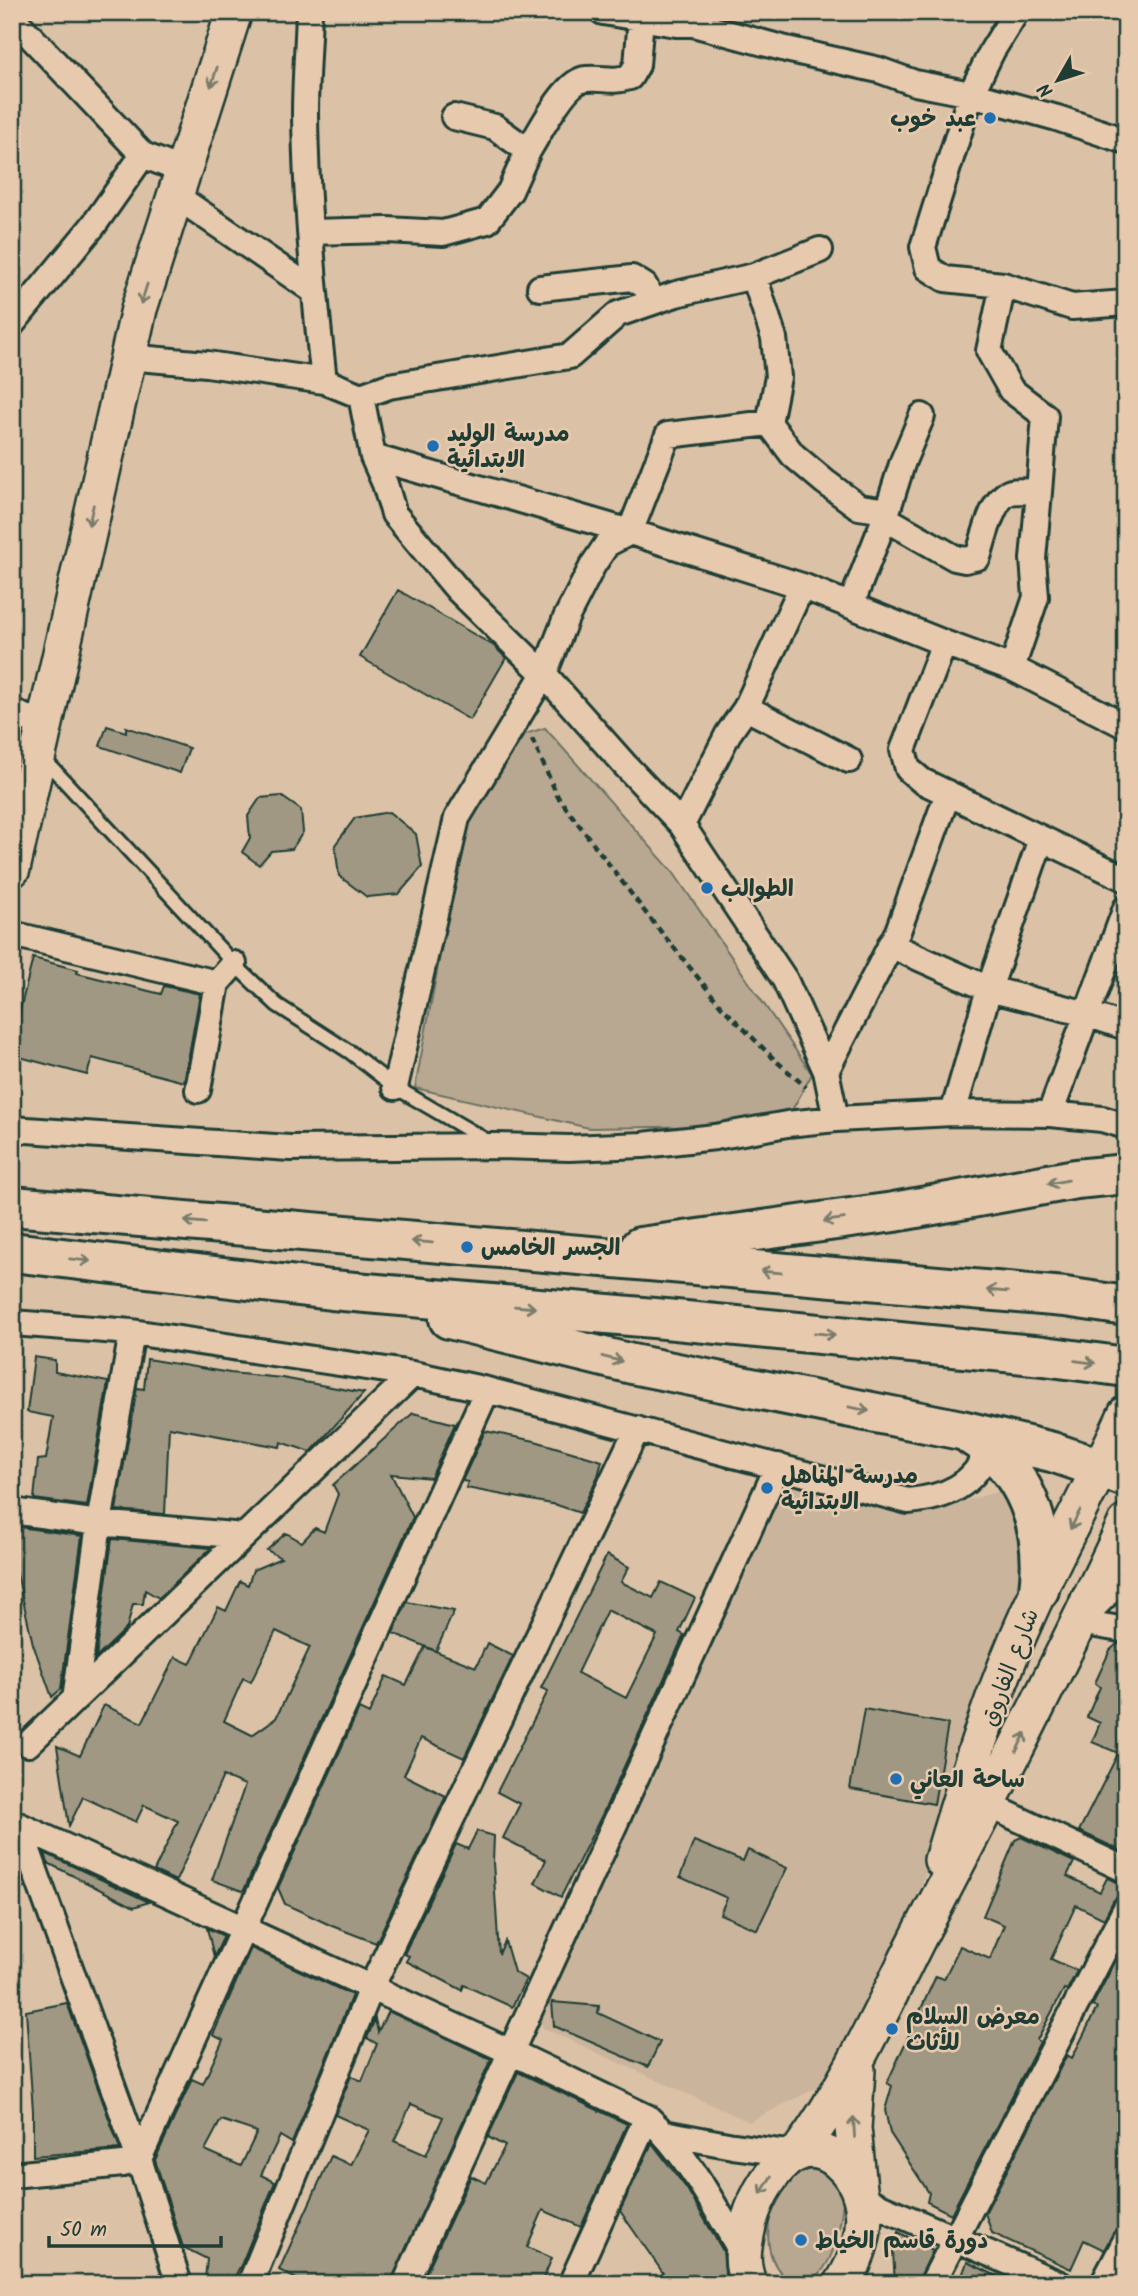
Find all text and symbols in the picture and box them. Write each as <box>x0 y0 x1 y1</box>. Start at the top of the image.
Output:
north arrow <box>1023 46 1092 116</box>
one-way arrow <box>206 66 219 88</box>
text: N <box>1031 75 1062 104</box>
place label: عبد خوب <box>890 102 976 138</box>
marker: عبد خوب <box>982 110 998 126</box>
one-way arrow <box>137 283 150 305</box>
place label: مدرسة الوليد الابتدائية <box>447 417 570 479</box>
marker: مدرسة الوليد الابتدائية <box>425 438 441 454</box>
one-way arrow <box>84 503 97 526</box>
place label: الطوالب <box>721 872 794 908</box>
marker: الطوالب <box>699 880 715 896</box>
one-way arrow <box>1047 1176 1070 1189</box>
one-way arrow <box>823 1213 845 1226</box>
one-way arrow <box>185 1215 207 1228</box>
place label: الجسر الخامس <box>481 1231 621 1267</box>
one-way arrow <box>411 1235 434 1248</box>
marker: الجسر الخامس <box>459 1239 475 1255</box>
one-way arrow <box>68 1253 91 1266</box>
one-way arrow <box>760 1265 782 1278</box>
one-way arrow <box>987 1284 1009 1297</box>
one-way arrow <box>514 1301 536 1314</box>
one-way arrow <box>813 1328 836 1341</box>
one-way arrow <box>600 1353 623 1366</box>
one-way arrow <box>1073 1355 1096 1368</box>
one-way arrow <box>847 1403 870 1417</box>
place label: مدرسة المناهل الابتدائية <box>781 1459 918 1521</box>
marker: مدرسة المناهل الابتدائية <box>759 1480 775 1496</box>
one-way arrow <box>1068 1509 1081 1530</box>
street label: شارع الفاروق <box>972 1604 1050 1732</box>
one-way arrow <box>1014 1732 1028 1753</box>
place label: ساحة العاني <box>910 1763 1025 1800</box>
marker: ساحة العاني <box>888 1771 904 1787</box>
place label: معرض السلام للأثاث <box>906 2000 1040 2062</box>
marker: معرض السلام للأثاث <box>884 2021 900 2037</box>
one-way arrow <box>847 2116 860 2139</box>
one-way arrow <box>759 2175 773 2195</box>
scale bar <box>49 2205 220 2249</box>
text: 50 m <box>60 2214 107 2247</box>
place label: دورة قاسم الخياط <box>815 2224 988 2260</box>
marker: دورة قاسم الخياط <box>793 2232 809 2248</box>

